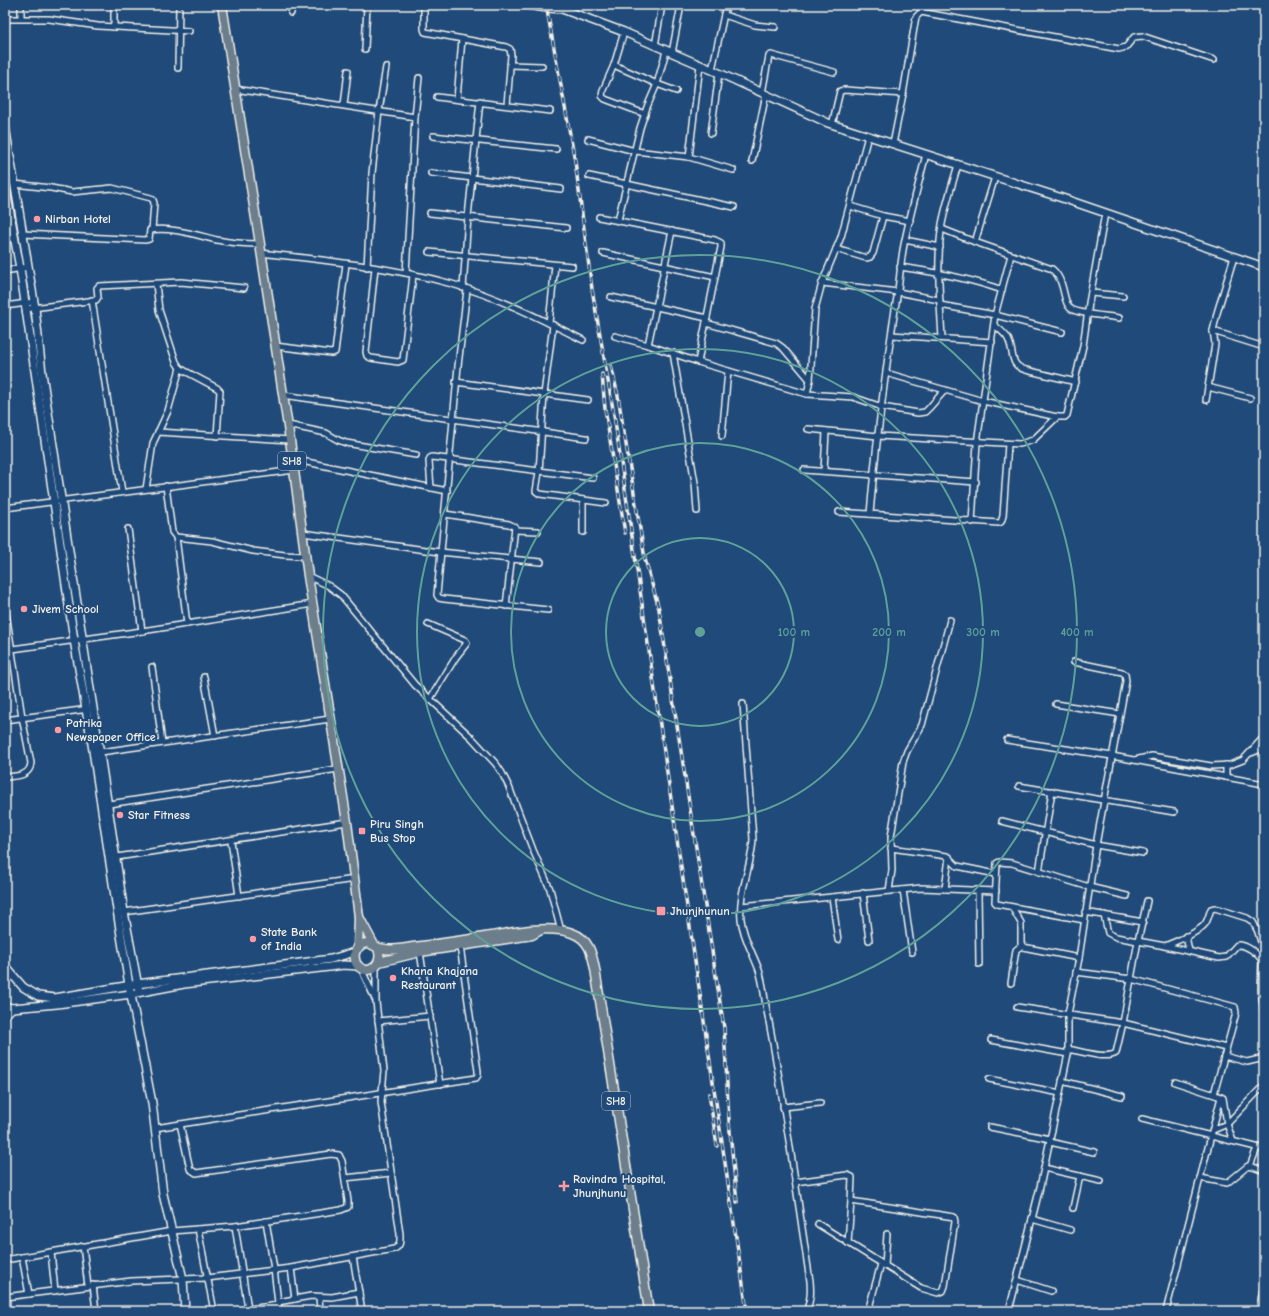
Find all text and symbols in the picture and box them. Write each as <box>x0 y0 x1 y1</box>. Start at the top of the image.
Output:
place label: Nirban Hotel <box>45 212 111 226</box>
marker: Nirban Hotel <box>32 214 42 224</box>
road number: SH8 <box>278 452 306 470</box>
place label: Jivem School <box>32 602 99 616</box>
marker: Jivem School <box>19 604 29 614</box>
centre of rings <box>693 625 707 639</box>
text: 100 m <box>778 625 810 639</box>
text: 200 m <box>872 625 906 639</box>
text: 300 m <box>966 625 1000 639</box>
text: 400 m <box>1060 625 1094 639</box>
place label: Patrika Newspaper Office <box>66 716 156 744</box>
marker: Patrika Newspaper Office <box>53 725 63 735</box>
place label: Star Fitness <box>128 808 190 822</box>
marker: Star Fitness <box>115 810 125 820</box>
place label: Piru Singh Bus Stop <box>370 817 424 845</box>
marker: Piru Singh Bus Stop <box>357 826 367 836</box>
place label: Jhunjhunun <box>670 904 730 918</box>
marker: Jhunjhunun <box>655 905 667 917</box>
place label: State Bank of India <box>261 925 317 953</box>
marker: State Bank of India <box>248 934 258 944</box>
place label: Khana Khajana Restaurant <box>401 964 478 992</box>
marker: Khana Khajana Restaurant <box>388 973 398 983</box>
road number: SH8 <box>602 1092 630 1110</box>
place label: Ravindra Hospital, Jhunjhunu <box>573 1172 666 1200</box>
marker: Ravindra Hospital, Jhunjhunu <box>558 1180 570 1192</box>

